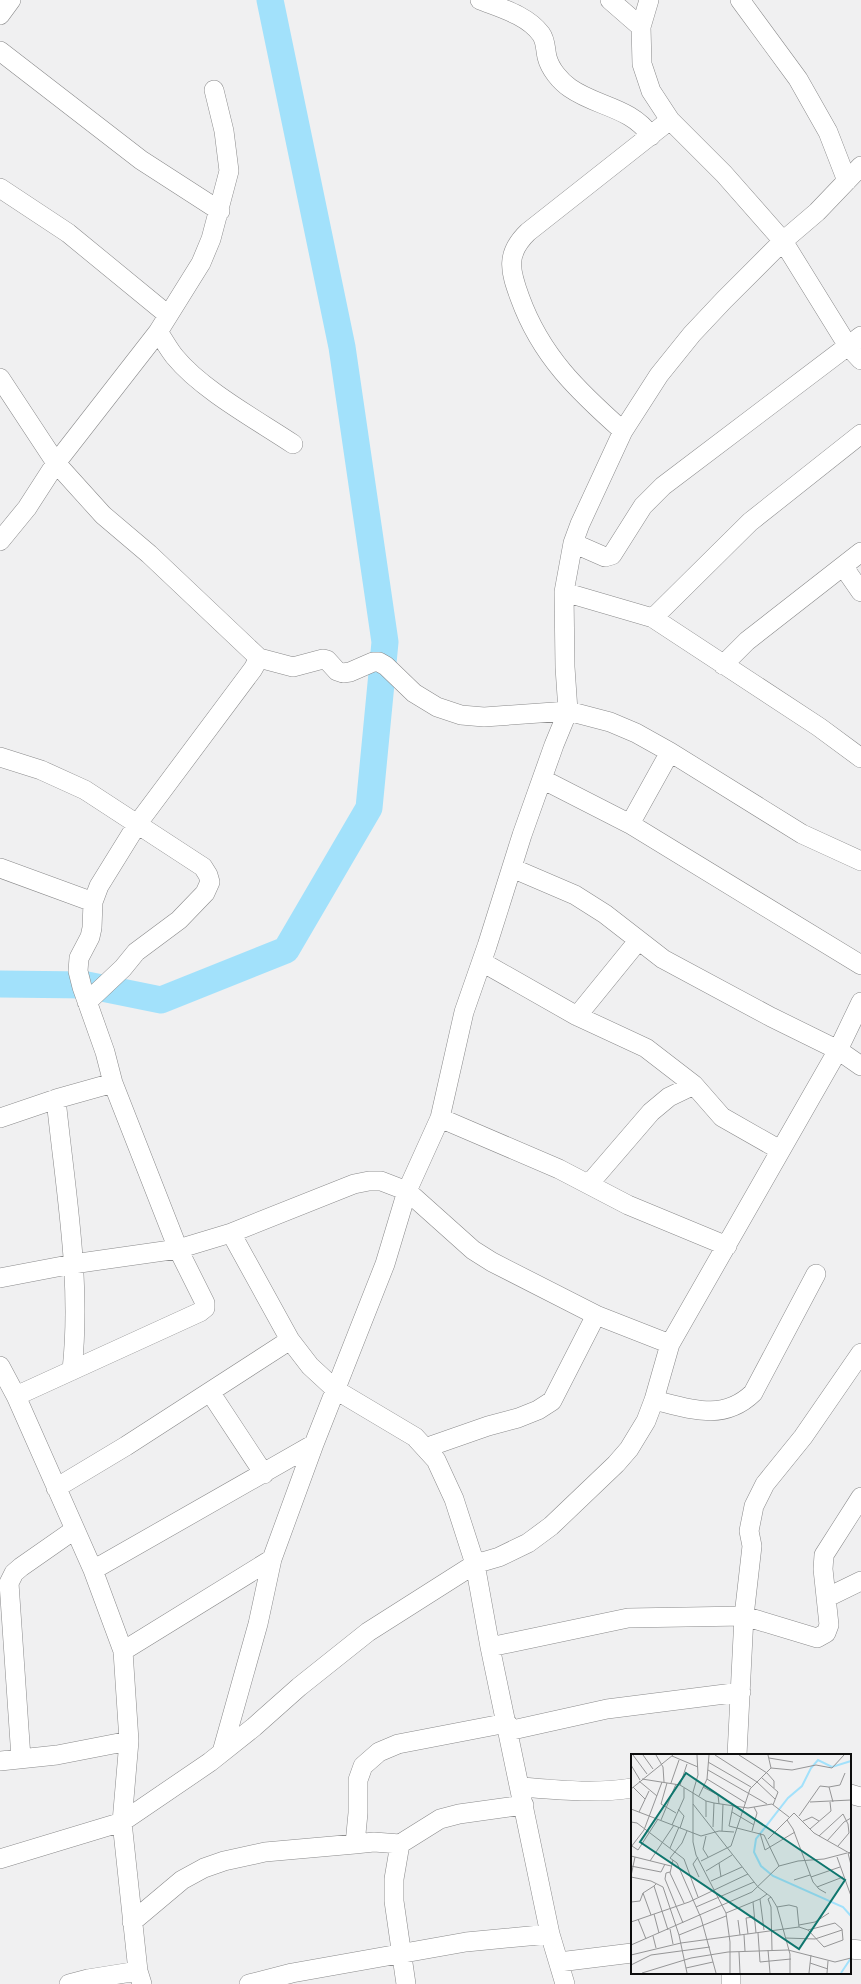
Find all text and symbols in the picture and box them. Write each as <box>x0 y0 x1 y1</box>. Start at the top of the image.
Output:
inset map <box>631 1754 851 1974</box>

